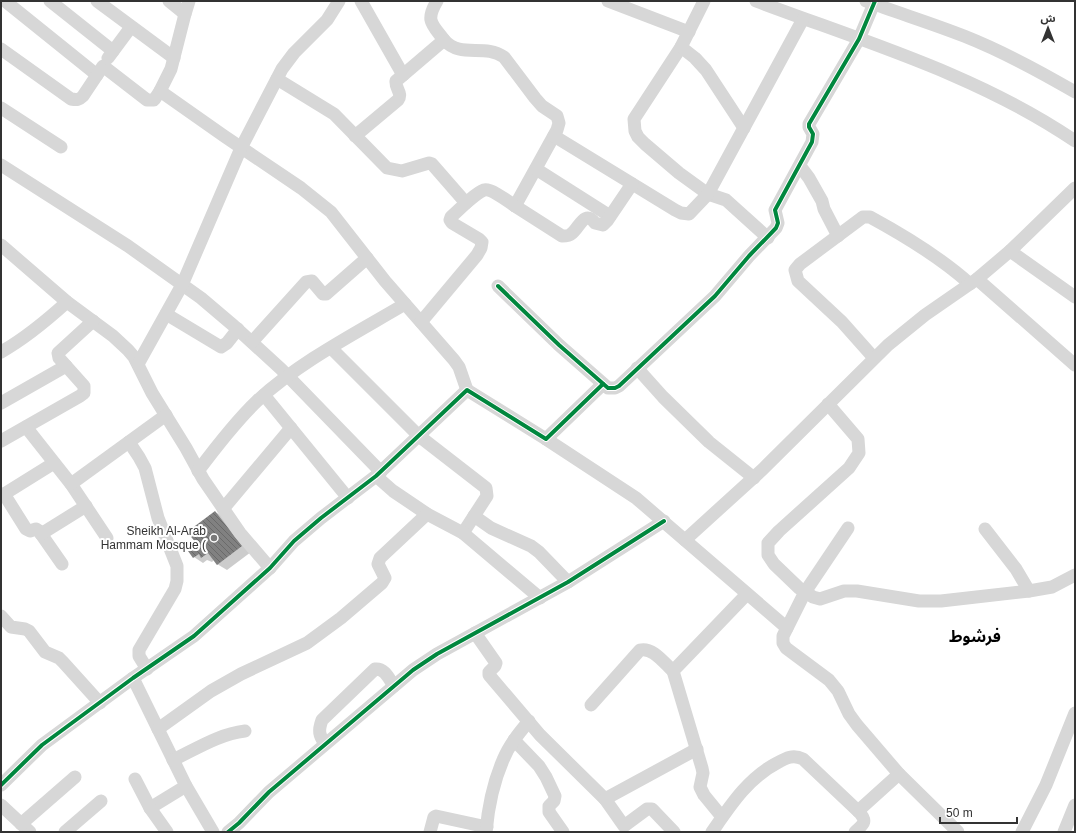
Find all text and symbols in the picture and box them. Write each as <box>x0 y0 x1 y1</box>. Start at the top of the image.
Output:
north arrow <box>1028 8 1068 48</box>
text: ش <box>1040 12 1056 25</box>
place label: Sheikh Al-Arab Hammam Mosque ( <box>101 524 206 552</box>
marker: Sheikh Al-Arab Hammam Mosque ( <box>209 533 219 543</box>
district label: فرشوط <box>949 627 1001 646</box>
scale bar <box>940 799 1017 825</box>
text: 50 m <box>946 806 973 820</box>

